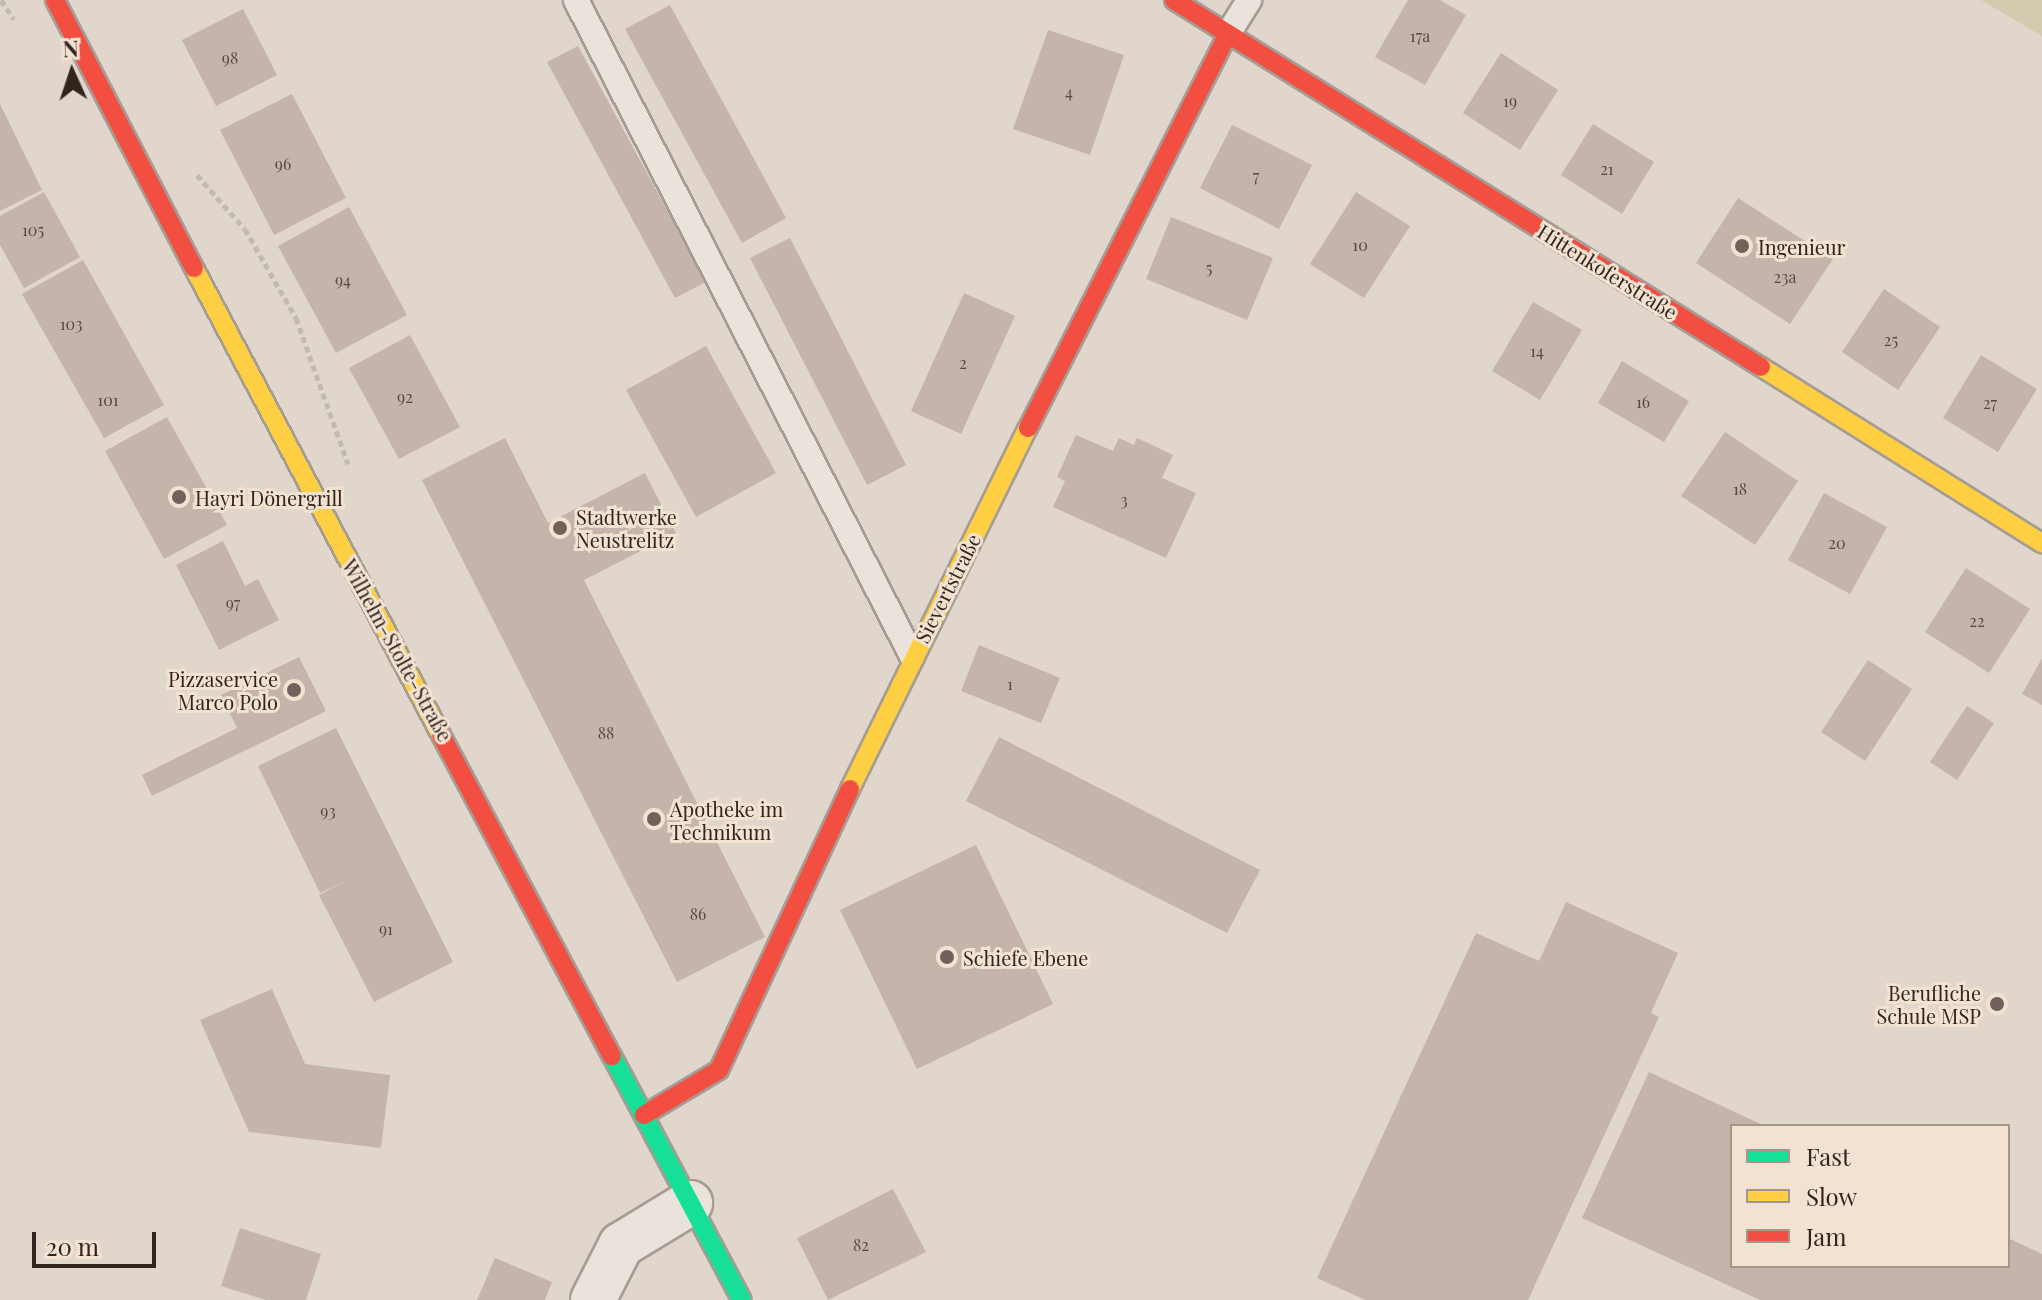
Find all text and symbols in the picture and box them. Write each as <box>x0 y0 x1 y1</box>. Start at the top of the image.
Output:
house number: 17a <box>1410 26 1430 46</box>
north arrow <box>32 32 112 112</box>
text: N <box>62 33 79 63</box>
house number: 98 <box>222 48 238 68</box>
house number: 4 <box>1065 82 1073 102</box>
house number: 19 <box>1503 91 1517 111</box>
house number: 96 <box>275 154 291 174</box>
house number: 21 <box>1600 159 1614 179</box>
house number: 7 <box>1253 166 1259 186</box>
street label: Hittenkoferstraße <box>1534 218 1682 324</box>
house number: 105 <box>22 220 44 240</box>
place label: Ingenieur <box>1758 234 1845 258</box>
house number: 10 <box>1352 235 1368 255</box>
marker: Ingenieur <box>1733 237 1751 255</box>
house number: 5 <box>1206 258 1212 278</box>
house number: 23a <box>1774 267 1796 287</box>
house number: 94 <box>335 270 351 290</box>
house number: 103 <box>60 314 82 334</box>
house number: 25 <box>1884 330 1898 350</box>
house number: 14 <box>1530 341 1544 361</box>
house number: 2 <box>959 353 967 373</box>
house number: 92 <box>397 387 413 407</box>
house number: 101 <box>97 390 119 410</box>
house number: 16 <box>1636 392 1650 412</box>
house number: 27 <box>1983 393 1997 413</box>
house number: 18 <box>1733 479 1747 499</box>
place label: Hayri Dönergrill <box>195 485 343 509</box>
marker: Hayri Dönergrill <box>170 488 188 506</box>
house number: 3 <box>1120 490 1128 510</box>
place label: Stadtwerke Neustrelitz <box>576 504 677 551</box>
marker: Stadtwerke Neustrelitz <box>551 519 569 537</box>
street label: Sievertstraße <box>909 530 985 646</box>
house number: 20 <box>1828 533 1846 553</box>
street label: Wilhelm-Stolte-Straße <box>338 555 458 745</box>
house number: 97 <box>226 593 240 613</box>
house number: 22 <box>1969 611 1985 631</box>
place label: Pizzaservice Marco Polo <box>168 666 278 713</box>
house number: 1 <box>1007 674 1013 694</box>
marker: Pizzaservice Marco Polo <box>285 681 303 699</box>
house number: 88 <box>598 723 614 743</box>
place label: Apotheke im Technikum <box>670 796 783 843</box>
house number: 93 <box>320 801 336 821</box>
marker: Apotheke im Technikum <box>645 810 663 828</box>
house number: 86 <box>690 904 706 924</box>
house number: 91 <box>379 919 393 939</box>
place label: Schiefe Ebene <box>963 945 1088 969</box>
marker: Schiefe Ebene <box>938 948 956 966</box>
place label: Berufliche Schule MSP <box>1877 980 1981 1027</box>
marker: Berufliche Schule MSP <box>1988 995 2006 1013</box>
legend <box>1730 1124 2010 1268</box>
text: Fast <box>1806 1140 1851 1172</box>
text: Slow <box>1806 1180 1857 1212</box>
scale bar <box>36 1216 160 1266</box>
text: Jam <box>1806 1220 1847 1252</box>
text: 20 m <box>46 1230 99 1262</box>
house number: 82 <box>853 1235 869 1255</box>

